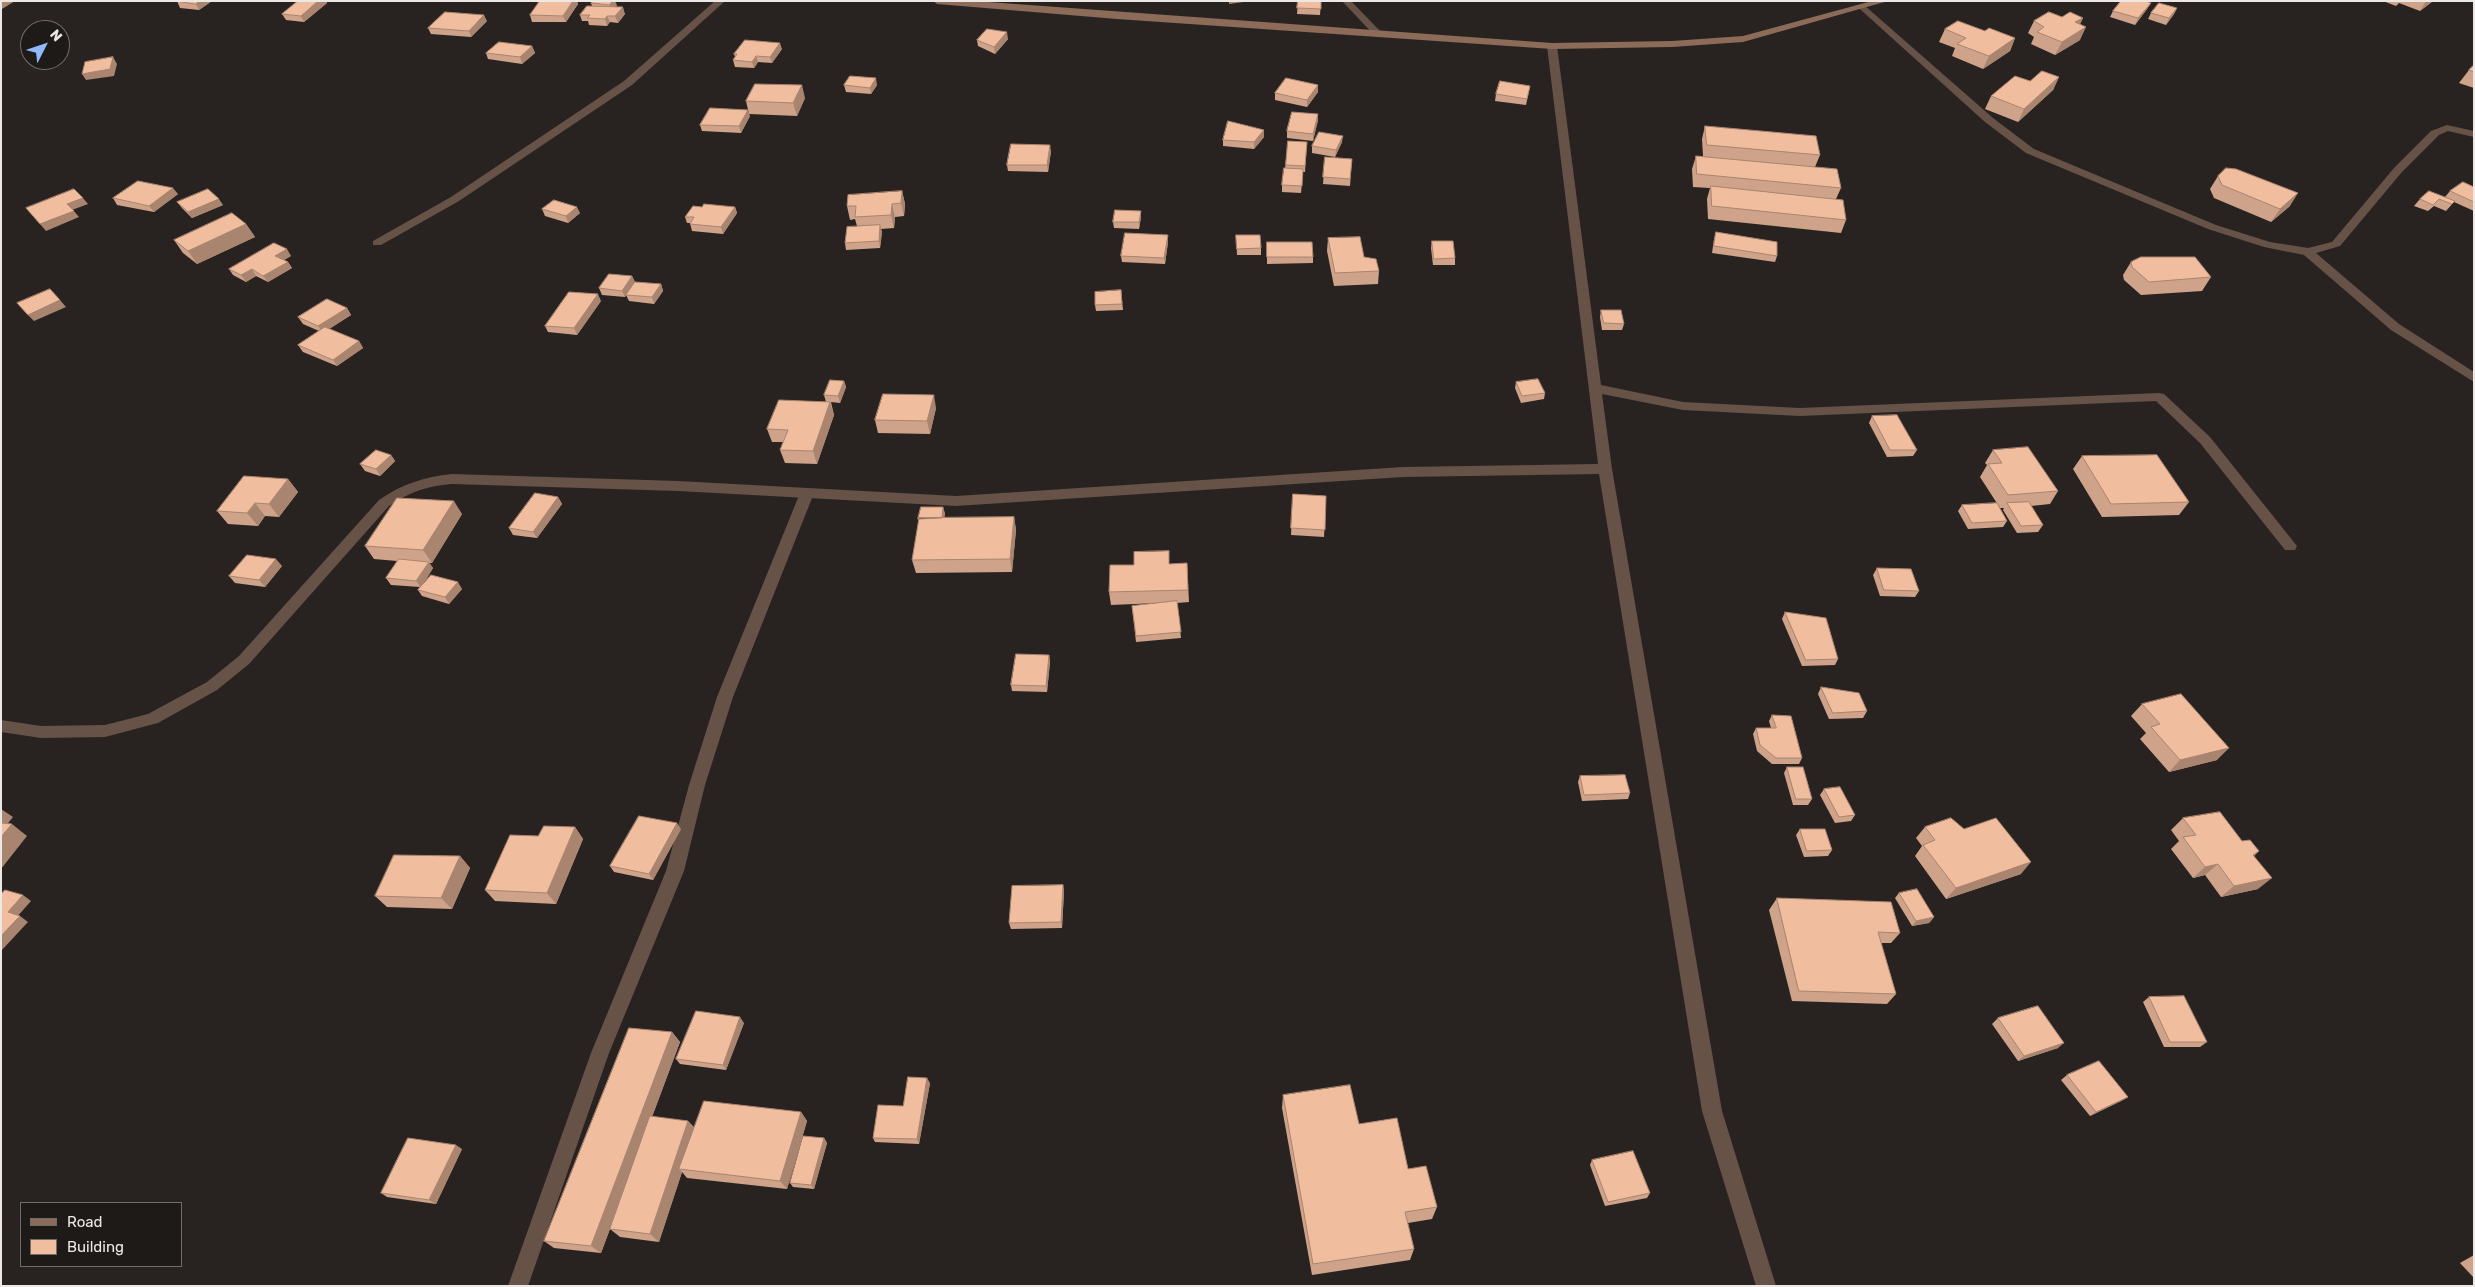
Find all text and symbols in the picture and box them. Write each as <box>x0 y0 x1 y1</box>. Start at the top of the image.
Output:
north arrow <box>20 20 70 70</box>
text: N <box>46 26 66 45</box>
legend <box>20 1202 182 1267</box>
text: Road <box>67 1213 103 1231</box>
text: Building <box>67 1238 124 1256</box>

